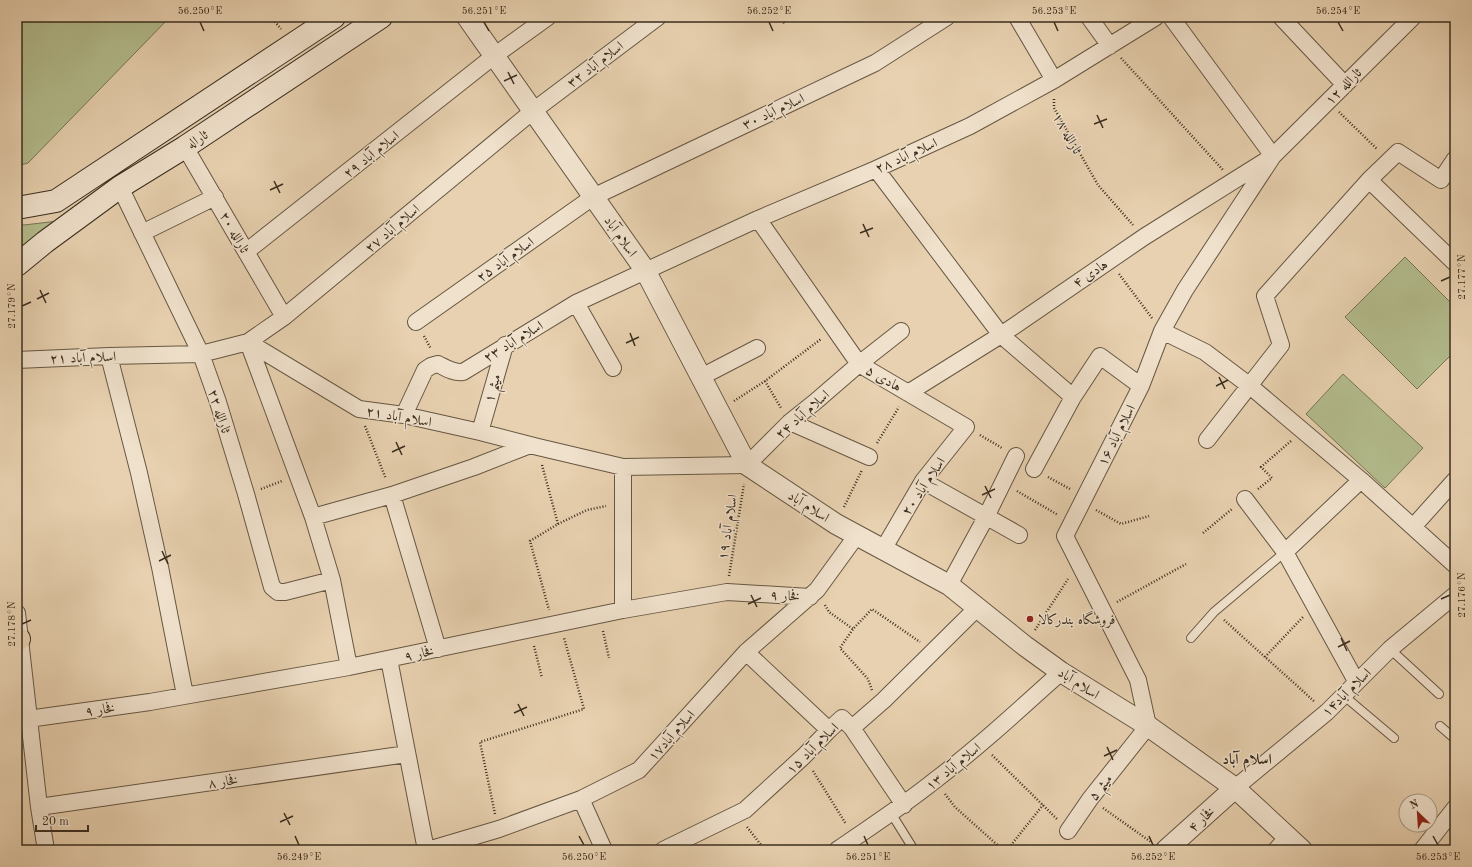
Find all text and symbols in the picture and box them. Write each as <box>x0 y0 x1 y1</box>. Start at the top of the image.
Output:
text: 56.250°E <box>178 6 222 16</box>
text: 56.251°E <box>462 6 506 16</box>
text: 56.252°E <box>747 6 791 16</box>
text: 56.253°E <box>1032 6 1076 16</box>
text: 56.254°E <box>1316 6 1360 16</box>
street label: اسلام آباد ۳۲ <box>564 38 629 94</box>
street label: ثارالله ۱۲ <box>1323 66 1366 108</box>
street label: اسلام آباد ۳۰ <box>740 90 809 137</box>
street label: ثارالله ۱۸ <box>1049 110 1084 157</box>
street label: اسلام آباد ۲۹ <box>340 127 405 185</box>
street label: ثاراله <box>184 128 211 153</box>
street label: اسلام آباد ۲۸ <box>872 134 942 180</box>
street label: اسلام آباد ۲۷ <box>361 201 426 259</box>
street label: ثارالله ۲۰ <box>216 209 252 256</box>
street label: اسلام آباد <box>597 213 641 262</box>
street label: اسلام آباد ۲۵ <box>473 233 540 289</box>
text: 27.177°N <box>1457 254 1467 300</box>
street label: هادی ۴ <box>1071 257 1111 291</box>
text: 27.179°N <box>7 283 17 329</box>
street label: اسلام آباد ۲۳ <box>480 317 548 369</box>
street label: اسلام آباد ۲۱ <box>50 348 117 371</box>
street label: هادی ۵ <box>863 363 904 395</box>
street label: میثم ۱ <box>482 372 509 406</box>
street label: اسلام آباد ۲۴ <box>772 386 836 446</box>
street label: ثارالله ۲۲ <box>204 388 233 436</box>
street label: اسلام آباد ۲۱ <box>364 402 433 435</box>
street label: اسلام آباد ۱۶ <box>1094 402 1143 470</box>
street label: اسلام آباد ۲۰ <box>898 454 952 521</box>
street label: اسلام آباد <box>783 487 833 529</box>
street label: اسلام آباد ۱۹ <box>714 493 745 562</box>
text: 27.176°N <box>1457 572 1467 618</box>
street label: فخار ۹ <box>769 587 800 605</box>
text: 27.178°N <box>7 601 17 647</box>
place label: فروشگاه بندرکالا <box>1038 610 1115 628</box>
marker: فروشگاه بندرکالا <box>1025 614 1035 624</box>
street label: فخار ۹ <box>403 643 436 665</box>
street label: اسلام آباد <box>1053 664 1103 706</box>
street label: اسلام آباد۱۴ <box>1318 665 1378 723</box>
street label: فخار ۹ <box>84 700 116 720</box>
street label: اسلام آباد۱۷ <box>644 706 702 767</box>
street label: اسلام آباد ۱۵ <box>783 719 845 780</box>
street label: اسلام آباد ۱۳ <box>922 739 987 797</box>
district label: اسلام آباد <box>1222 750 1272 772</box>
street label: فخار ۸ <box>207 772 239 792</box>
street label: میثم ۵ <box>1086 772 1120 807</box>
north arrow <box>1398 793 1438 833</box>
text: N <box>1408 798 1421 812</box>
street label: فخار ۴ <box>1185 804 1218 836</box>
scale bar <box>36 807 88 833</box>
text: 20 m <box>42 816 69 828</box>
text: 56.249°E <box>277 852 321 862</box>
text: 56.250°E <box>562 852 606 862</box>
text: 56.251°E <box>846 852 890 862</box>
text: 56.252°E <box>1131 852 1175 862</box>
text: 56.253°E <box>1416 852 1460 862</box>

